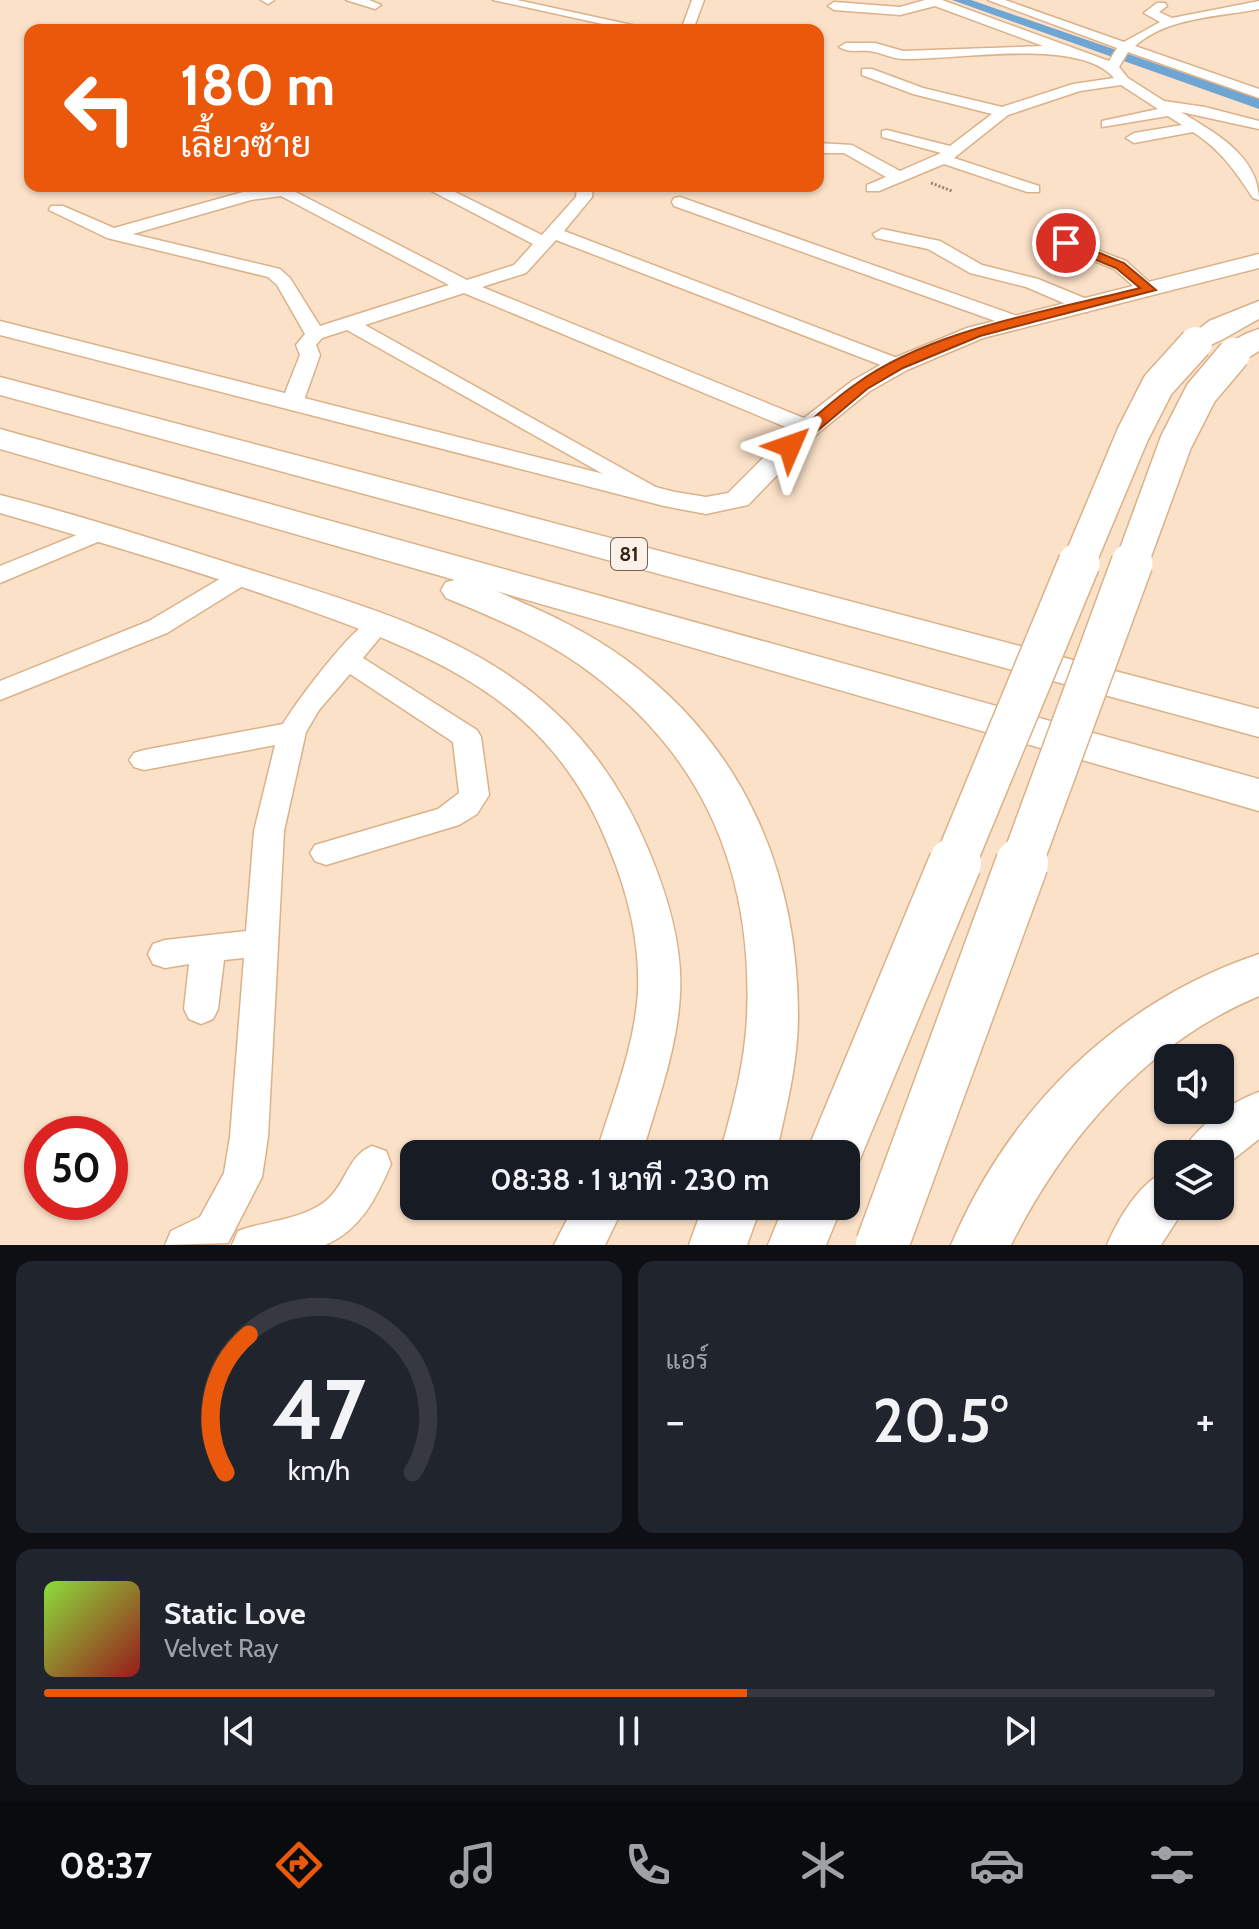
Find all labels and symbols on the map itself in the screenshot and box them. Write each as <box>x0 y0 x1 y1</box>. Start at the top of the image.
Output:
pin <box>1032 209 1100 277</box>
position arrow <box>748 404 832 488</box>
road number: 81 <box>611 538 647 570</box>
speed limit sign: 50 <box>24 1116 128 1220</box>

